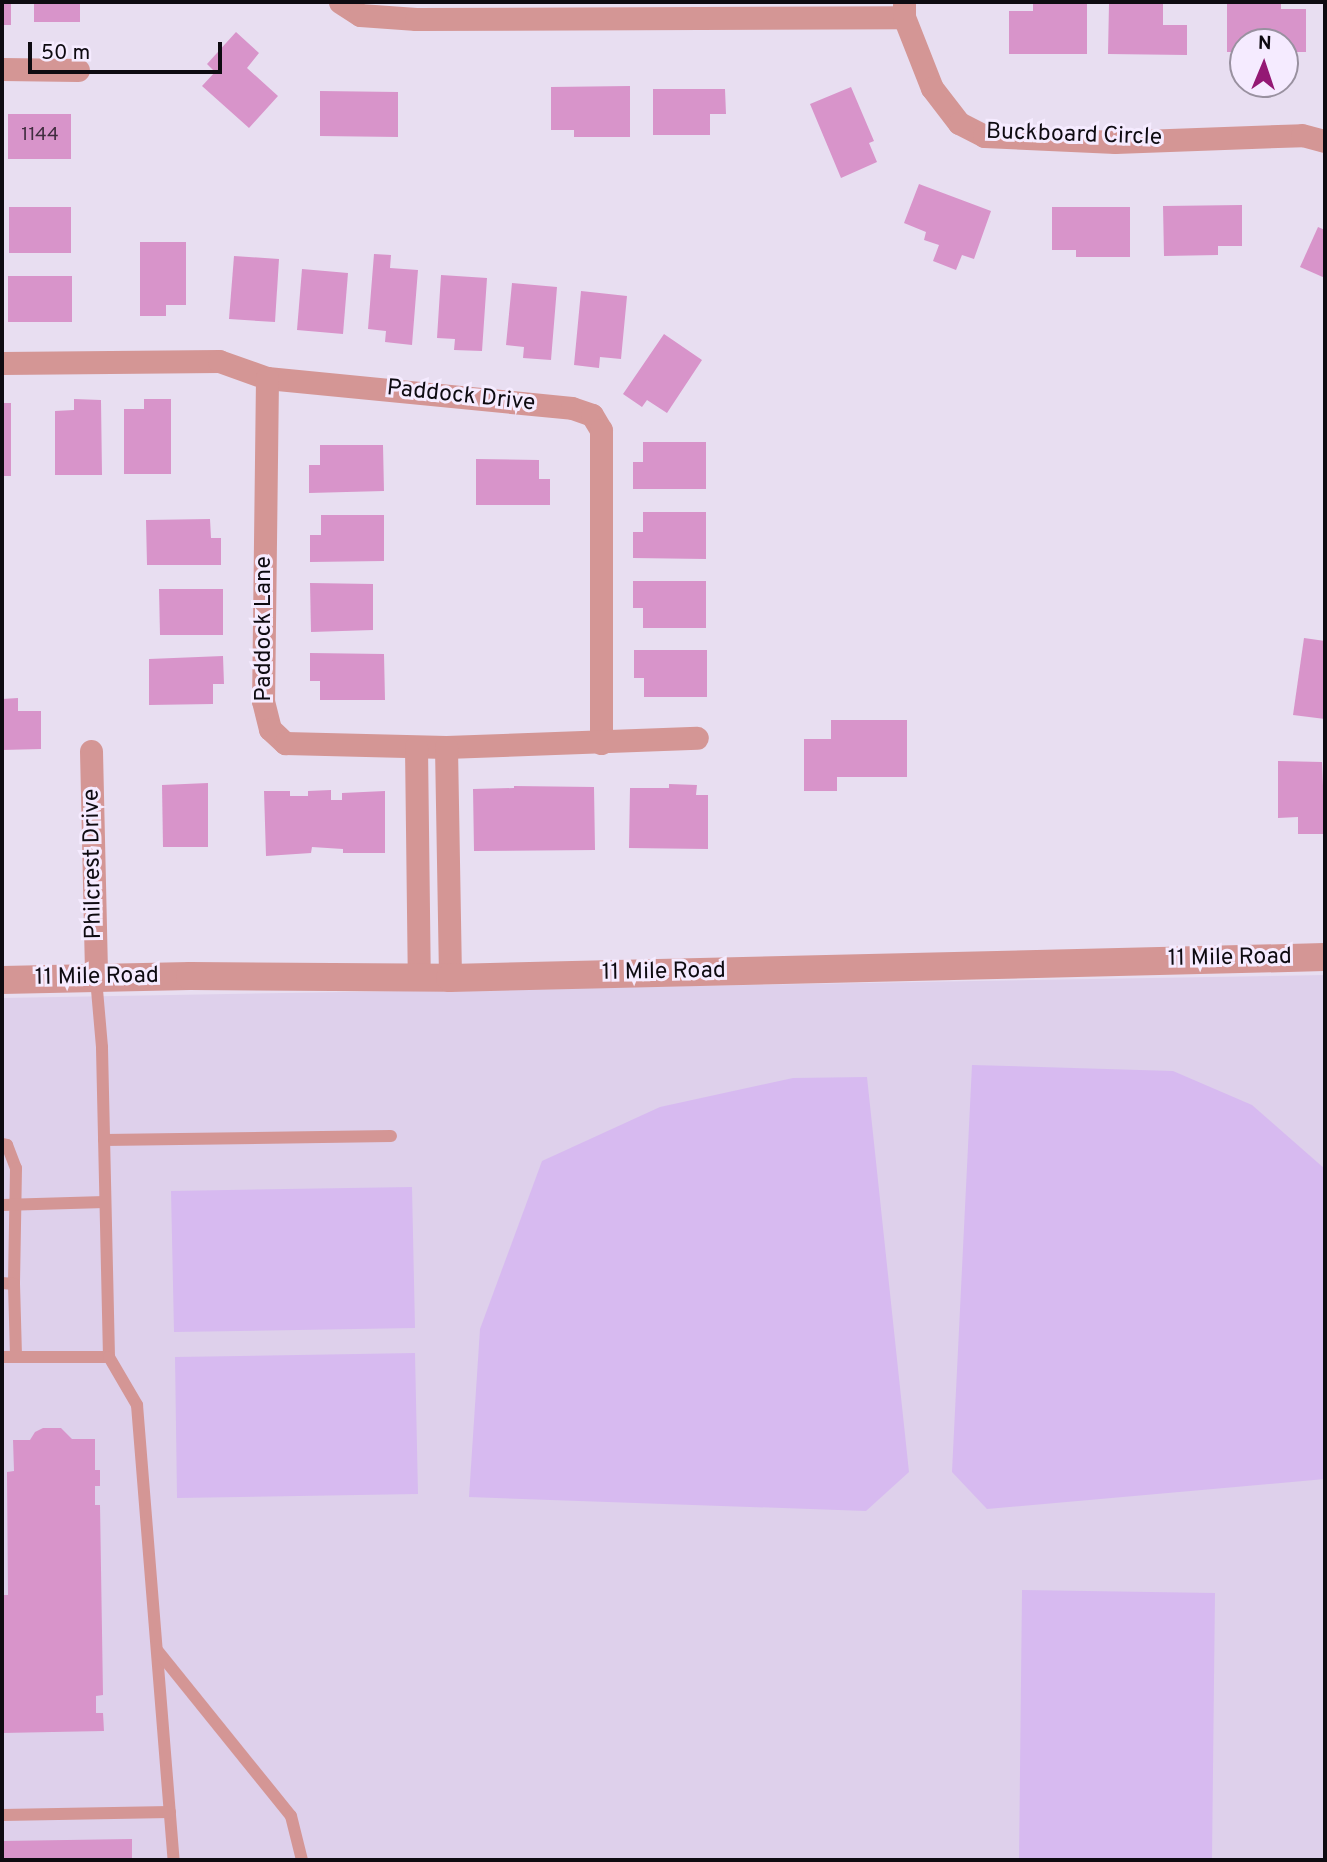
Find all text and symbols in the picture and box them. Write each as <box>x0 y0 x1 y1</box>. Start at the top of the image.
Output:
scale bar <box>32 28 226 72</box>
north arrow <box>1229 28 1299 98</box>
text: N <box>1257 32 1272 56</box>
text: 50 m <box>41 40 90 67</box>
street label: Buckboard Circle <box>985 119 1163 153</box>
house number: 1144 <box>21 125 59 147</box>
street label: Paddock Drive <box>385 375 537 419</box>
street label: Paddock Lane <box>251 556 279 702</box>
street label: Philcrest Drive <box>79 789 109 939</box>
street label: 11 Mile Road <box>1168 944 1292 974</box>
street label: 11 Mile Road <box>602 958 726 988</box>
street label: 11 Mile Road <box>35 963 159 993</box>

